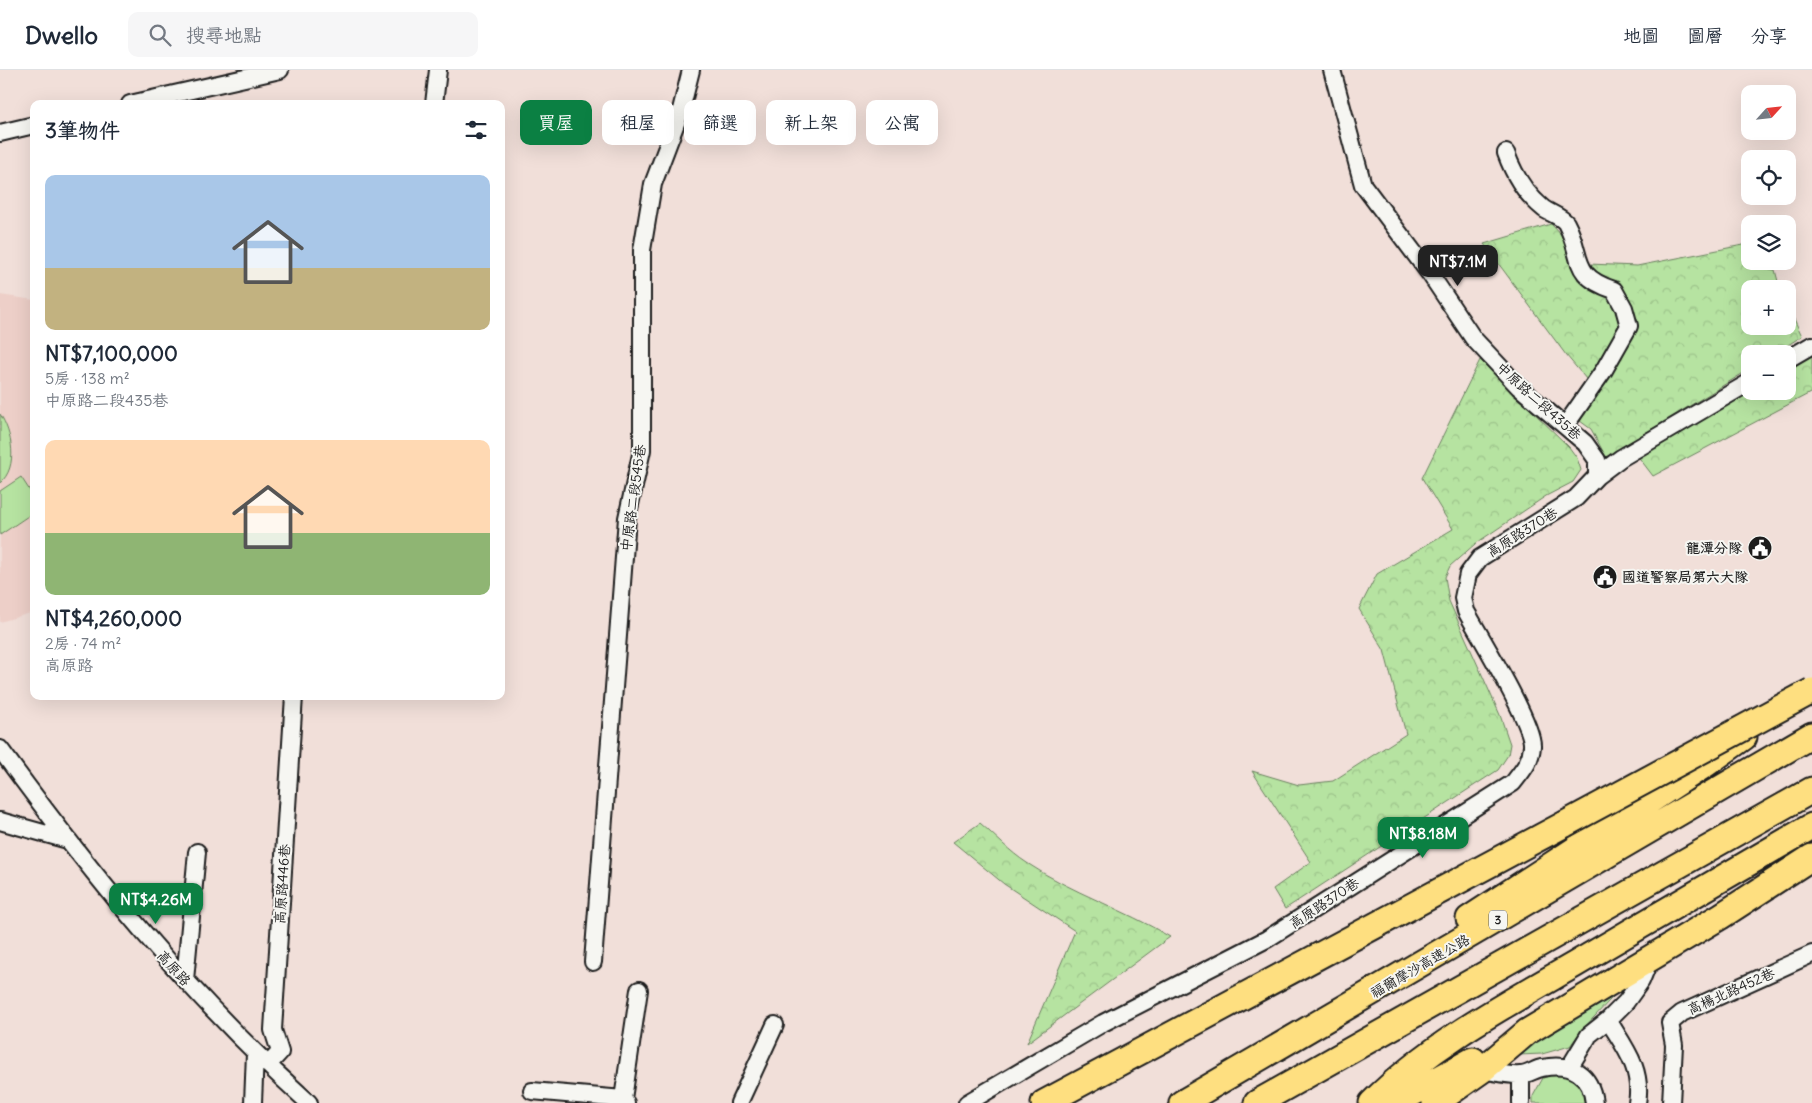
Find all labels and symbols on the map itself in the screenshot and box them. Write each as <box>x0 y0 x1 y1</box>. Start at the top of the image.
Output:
north arrow <box>1741 85 1796 140</box>
pin: NT$7.1M <box>1412 244 1504 287</box>
street label: 中原路二段435巷 <box>1493 358 1586 445</box>
street label: 中原路二段545巷 <box>617 442 650 553</box>
street label: 高原路370巷 <box>1483 503 1562 561</box>
public building icon: 龍潭分隊 <box>1747 535 1773 561</box>
place label: 龍潭分隊 <box>1686 539 1742 557</box>
public building icon: 國道警察局第六大隊 <box>1592 564 1618 590</box>
place label: 國道警察局第六大隊 <box>1622 568 1748 586</box>
pin: NT$8.18M <box>1371 816 1475 859</box>
street label: 高原路446巷 <box>270 842 294 925</box>
street label: 高原路370巷 <box>1286 873 1363 932</box>
pin: NT$4.26M <box>104 882 208 925</box>
road number: 3 <box>1489 910 1507 930</box>
street label: 福爾摩沙高速公路 <box>1367 930 1473 1002</box>
street label: 高原路 <box>153 946 195 990</box>
street label: 高楊北路452巷 <box>1684 963 1778 1018</box>

